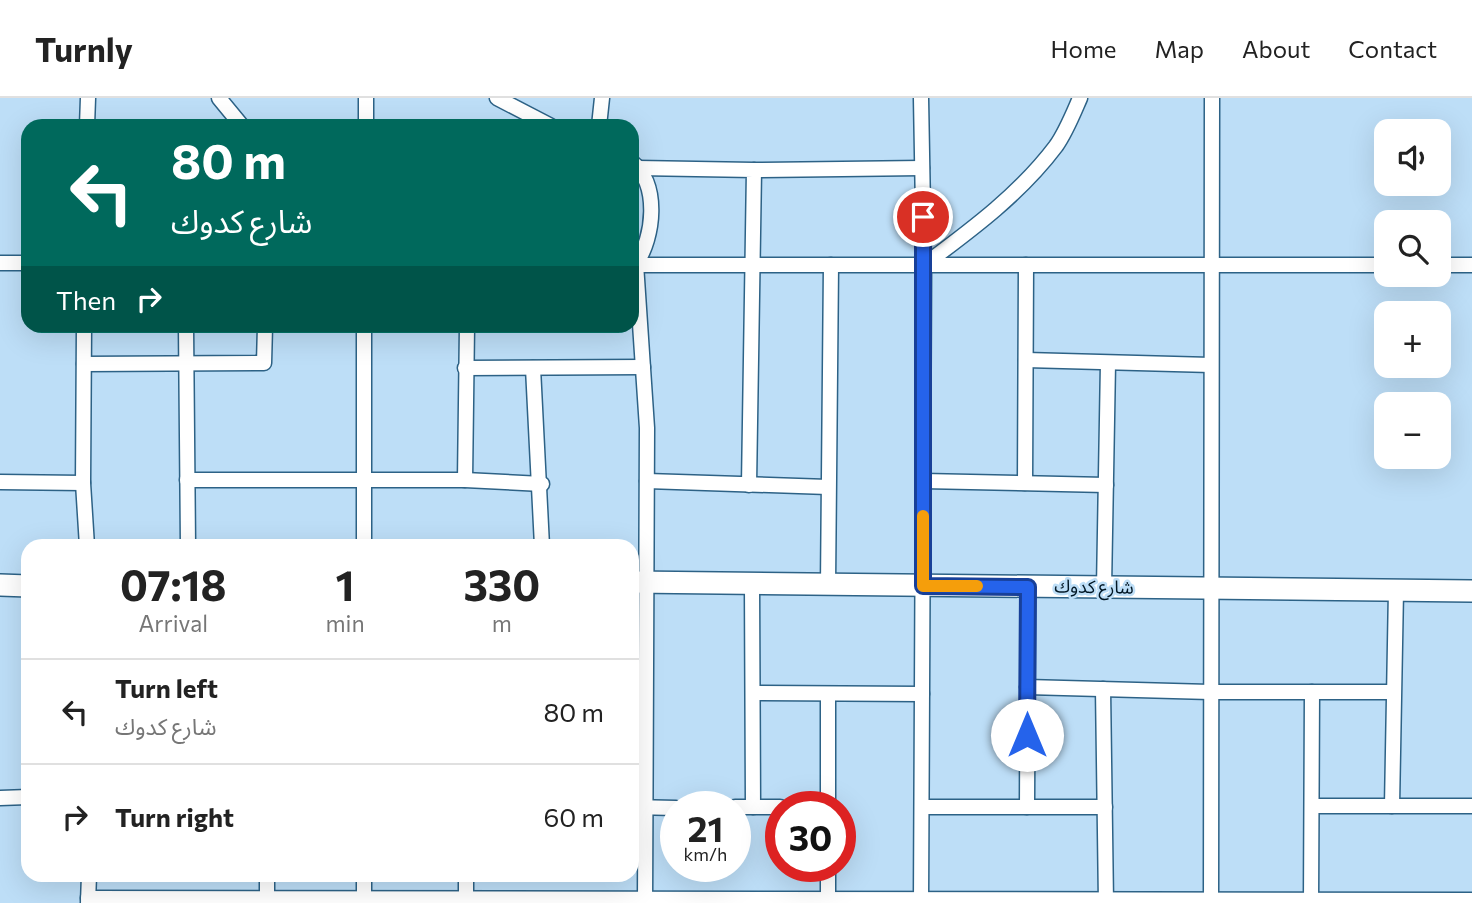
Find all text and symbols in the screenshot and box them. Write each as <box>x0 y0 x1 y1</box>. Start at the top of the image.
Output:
text: Turnly <box>35 28 133 69</box>
text: Home <box>1051 34 1117 63</box>
text: Map <box>1155 34 1204 63</box>
text: About <box>1242 34 1310 63</box>
text: Contact <box>1348 34 1437 63</box>
map controls <box>1374 119 1451 469</box>
button: sound <box>1374 119 1451 196</box>
text: 80 m <box>171 129 286 189</box>
icon: left <box>56 147 147 238</box>
pin <box>893 187 953 247</box>
icon: arrive <box>904 198 942 236</box>
text: شارع كدوك <box>171 200 312 240</box>
button: search <box>1374 210 1451 287</box>
icon: right <box>130 280 168 318</box>
text: Then <box>56 284 116 315</box>
button: + <box>1374 301 1451 378</box>
button: − <box>1374 392 1451 469</box>
text: 07:18 <box>120 558 227 610</box>
text: 1 <box>336 558 355 610</box>
text: 330 <box>464 558 540 610</box>
street label: شارع كدوك <box>1054 574 1134 602</box>
text: Arrival <box>138 609 208 637</box>
text: min <box>325 609 365 637</box>
text: m <box>492 609 512 637</box>
text: Turn left <box>115 672 218 703</box>
icon: left <box>56 693 94 731</box>
text: 80 m <box>544 696 604 727</box>
position arrow <box>990 698 1064 772</box>
text: شارع كدوك <box>115 712 217 740</box>
speed limit sign: 30 <box>765 791 856 882</box>
icon: right <box>56 798 94 836</box>
text: Turn right <box>115 801 234 832</box>
text: 60 m <box>544 801 604 832</box>
text: 21 <box>688 806 723 849</box>
text: km/h <box>684 843 727 865</box>

